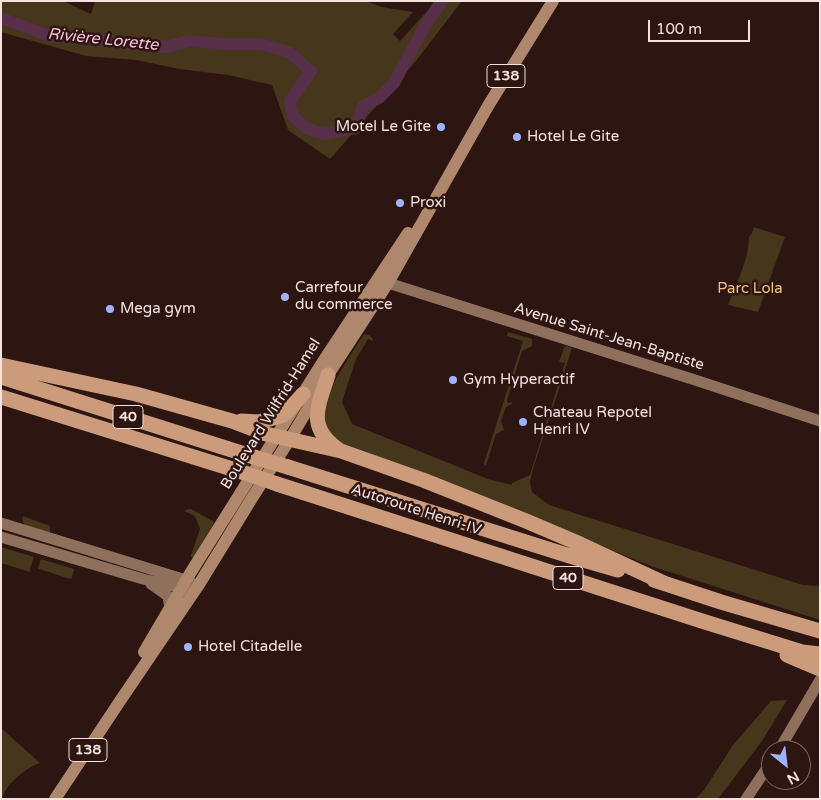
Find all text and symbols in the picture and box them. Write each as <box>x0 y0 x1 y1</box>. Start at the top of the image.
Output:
scale bar <box>651 10 754 42</box>
text: 100 m <box>656 20 702 38</box>
water label: Rivière Lorette <box>47 25 159 55</box>
road number: 138 <box>487 64 525 88</box>
place label: Motel Le Gite <box>336 118 431 136</box>
marker: Motel Le Gite <box>435 121 447 133</box>
place label: Hotel Le Gite <box>527 128 619 146</box>
marker: Hotel Le Gite <box>511 131 523 143</box>
place label: Proxi <box>410 194 446 212</box>
marker: Proxi <box>394 197 406 209</box>
place label: Carrefour du commerce <box>295 279 393 314</box>
park label: Parc Lola <box>717 280 783 298</box>
marker: Carrefour du commerce <box>279 291 291 303</box>
street label: Avenue Saint-Jean-Baptiste <box>512 299 706 375</box>
place label: Mega gym <box>120 300 196 318</box>
marker: Mega gym <box>104 303 116 315</box>
street label: Boulevard Wilfrid-Hamel <box>217 335 325 493</box>
place label: Gym Hyperactif <box>463 371 575 389</box>
marker: Gym Hyperactif <box>447 374 459 386</box>
place label: Chateau Repotel Henri IV <box>533 404 652 439</box>
road number: 40 <box>113 406 143 428</box>
marker: Chateau Repotel Henri IV <box>517 416 529 428</box>
street label: Autoroute Henri-IV <box>349 480 483 540</box>
road number: 40 <box>553 566 583 590</box>
place label: Hotel Citadelle <box>198 638 302 656</box>
marker: Hotel Citadelle <box>182 641 194 653</box>
road number: 138 <box>69 738 107 762</box>
north arrow <box>761 740 811 790</box>
text: N <box>784 768 802 788</box>

